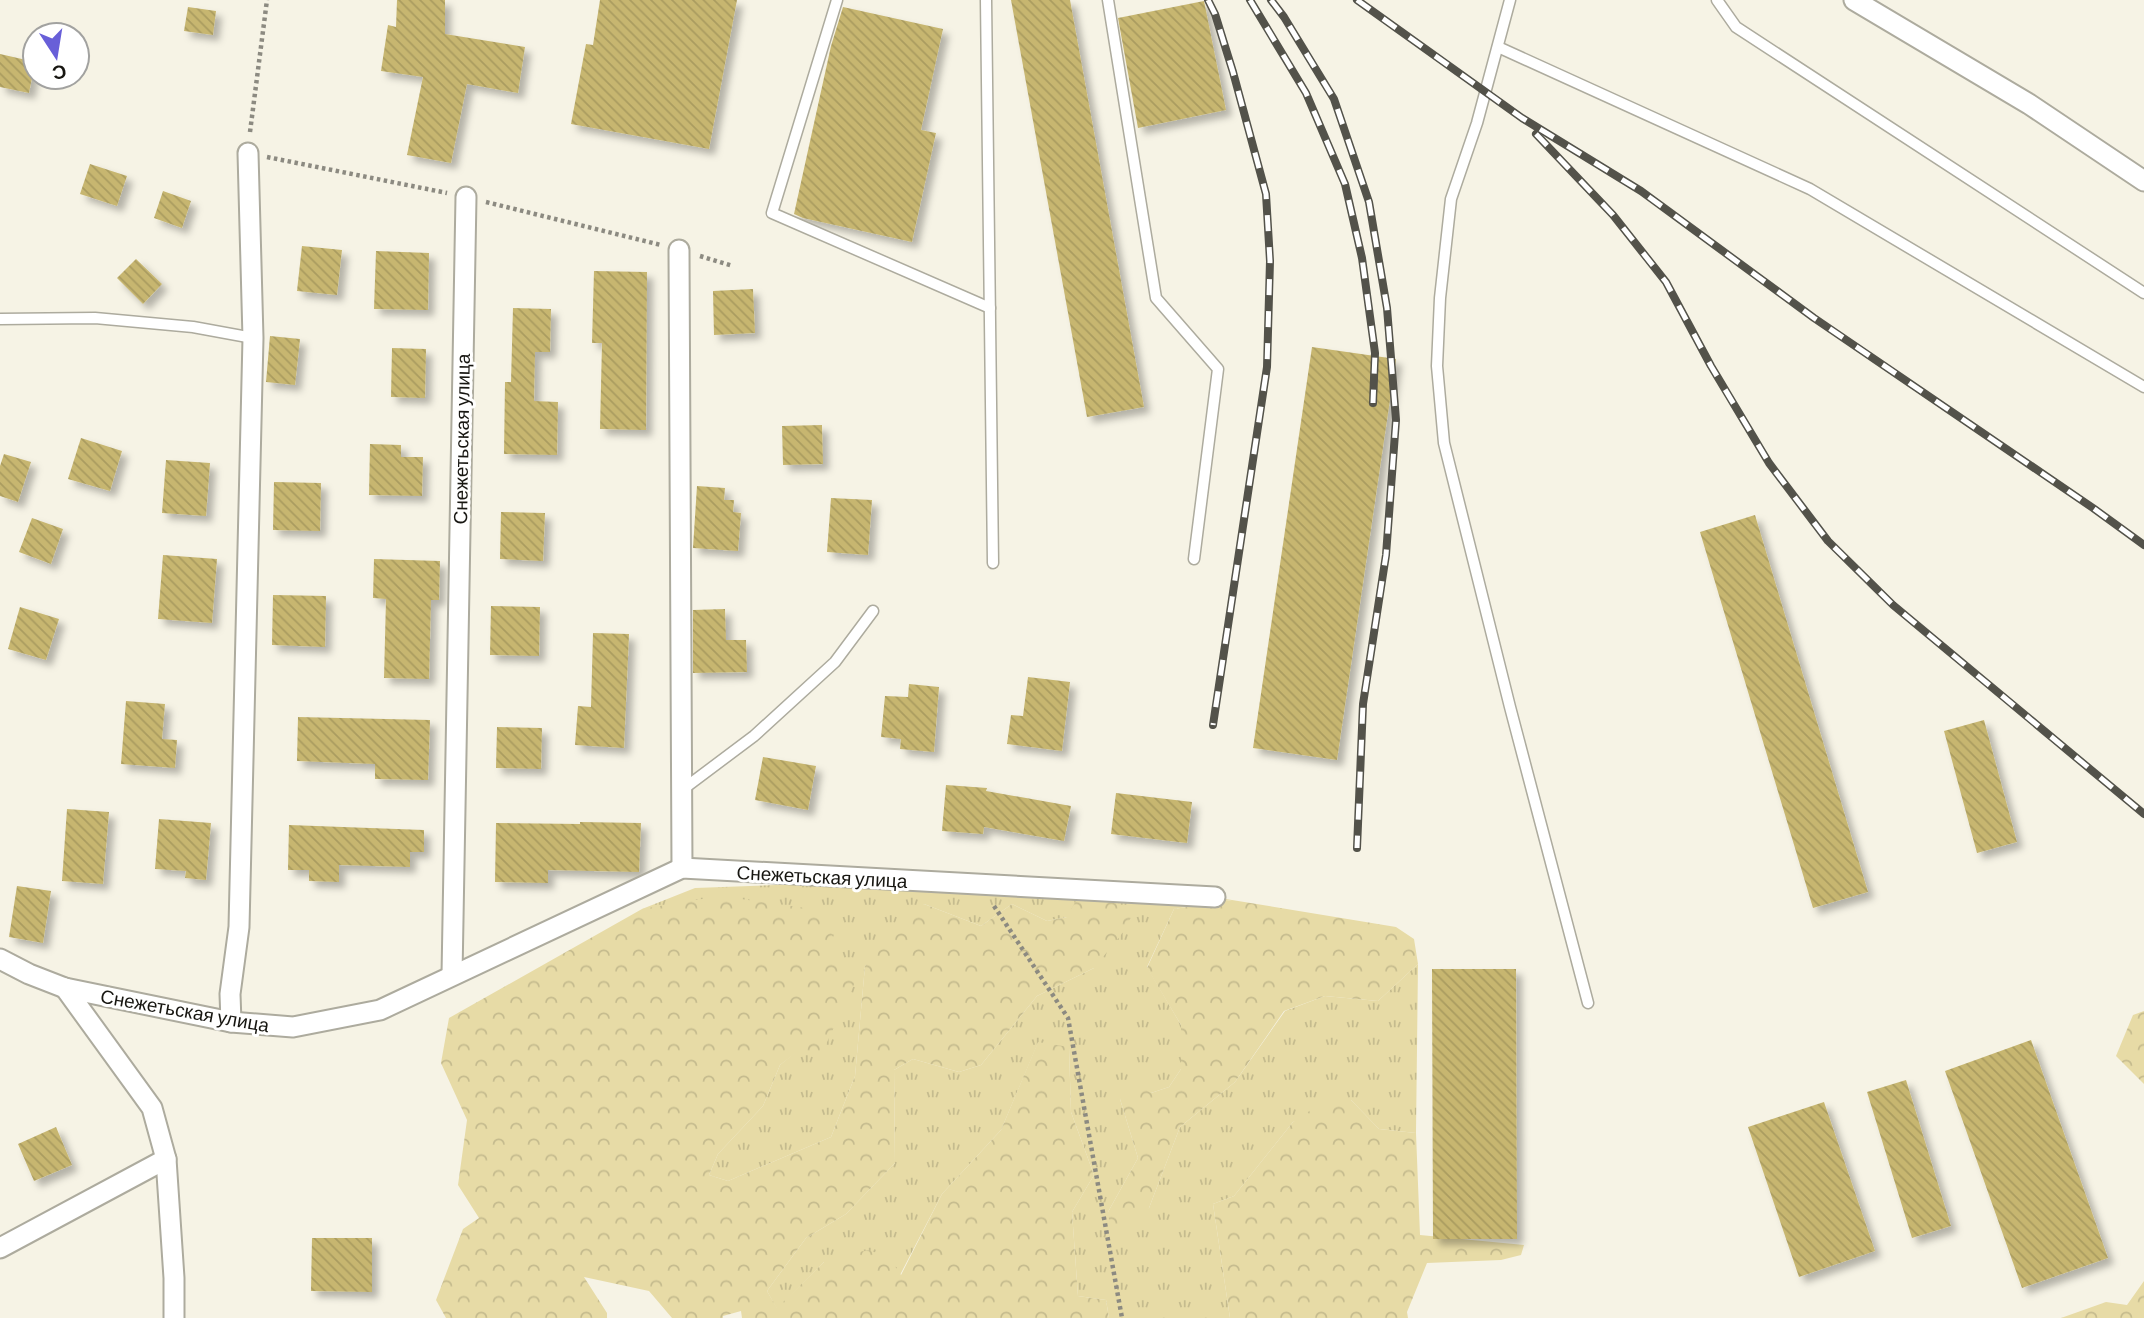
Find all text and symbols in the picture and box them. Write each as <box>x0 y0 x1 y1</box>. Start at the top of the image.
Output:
north arrow <box>21 21 91 91</box>
text: С <box>50 60 69 86</box>
street label: Снежетьская улица <box>448 353 474 525</box>
street label: Снежетьская улица <box>736 860 908 892</box>
street label: Снежетьская улица <box>99 984 272 1036</box>

